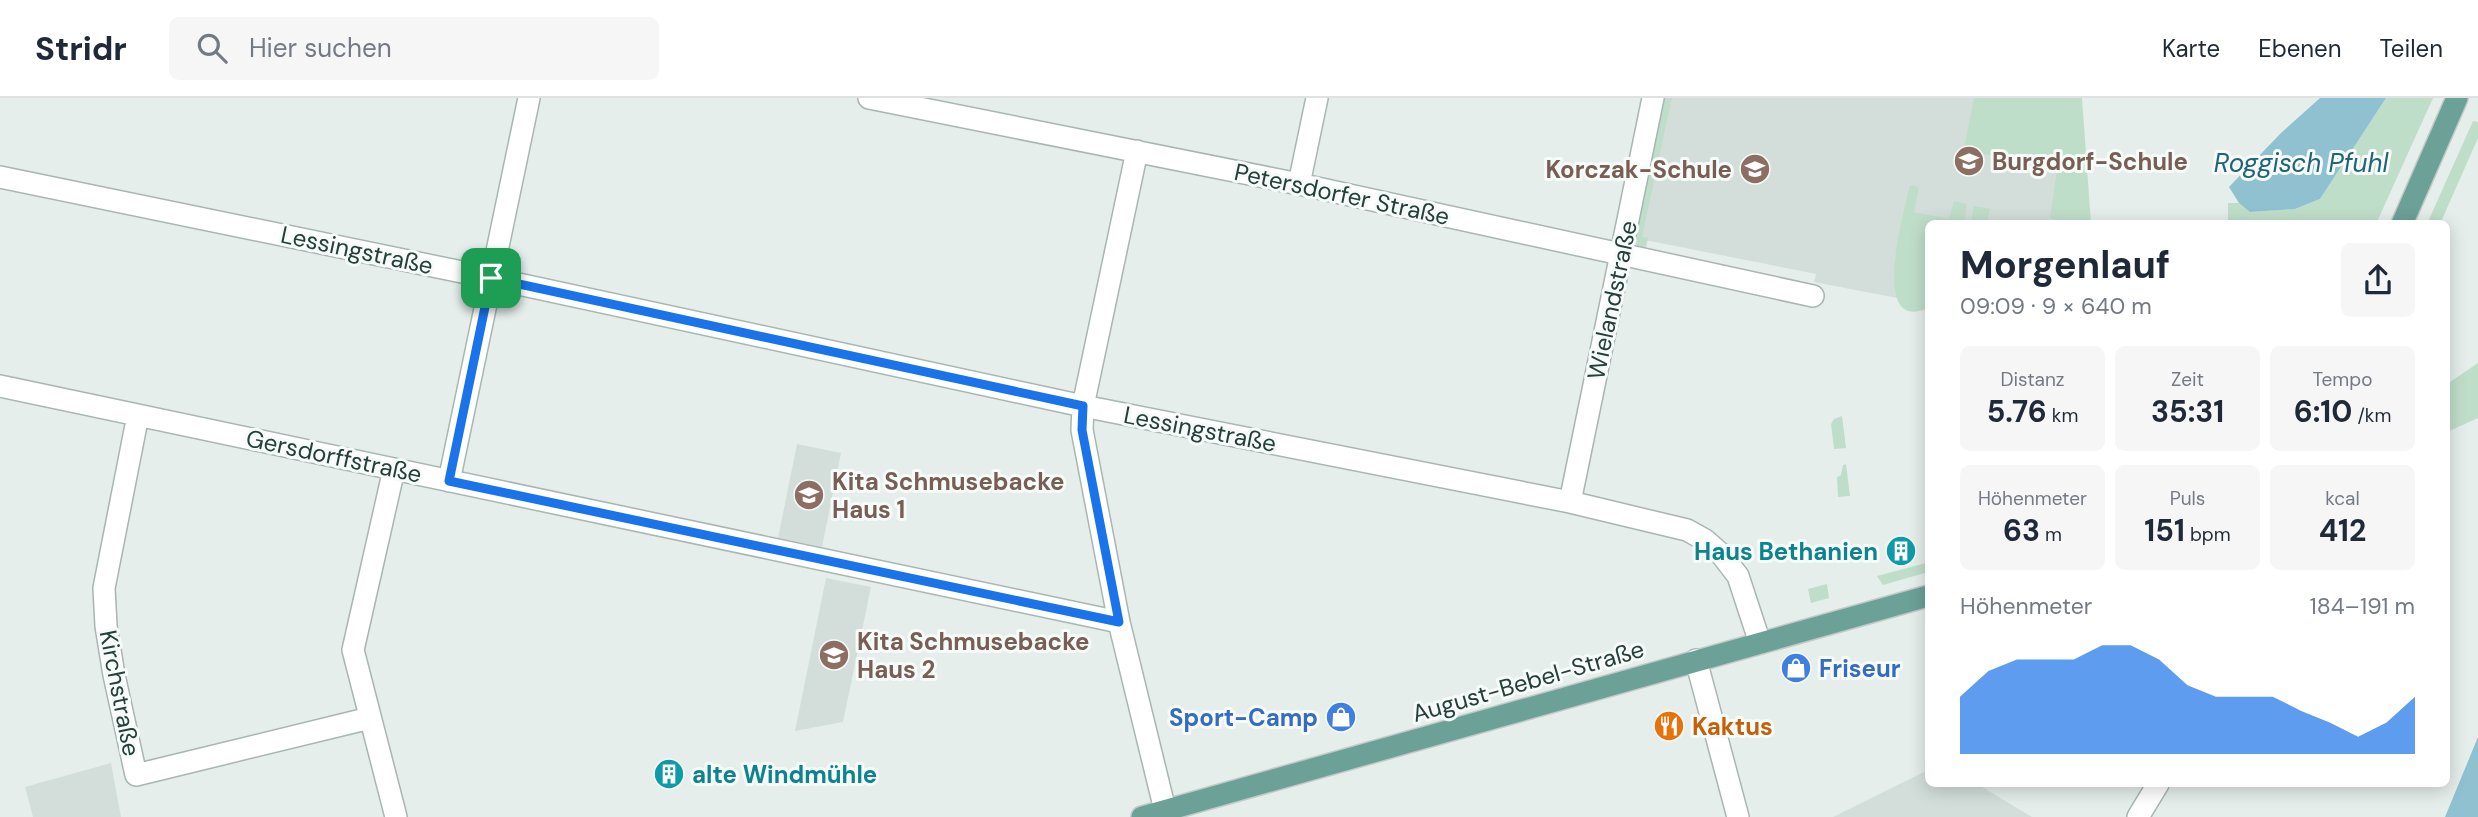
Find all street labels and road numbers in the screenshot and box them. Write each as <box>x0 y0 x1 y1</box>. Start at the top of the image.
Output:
street label: Petersdorfer Straße <box>1232 156 1452 232</box>
street label: Wielandstraße <box>1580 218 1644 382</box>
street label: Lessingstraße <box>278 219 436 281</box>
street label: Lessingstraße <box>1121 399 1279 459</box>
street label: Gersdorffstraße <box>243 422 425 490</box>
street label: Kirchstraße <box>93 627 147 759</box>
street label: August-Bebel-Straße <box>1408 633 1648 729</box>

